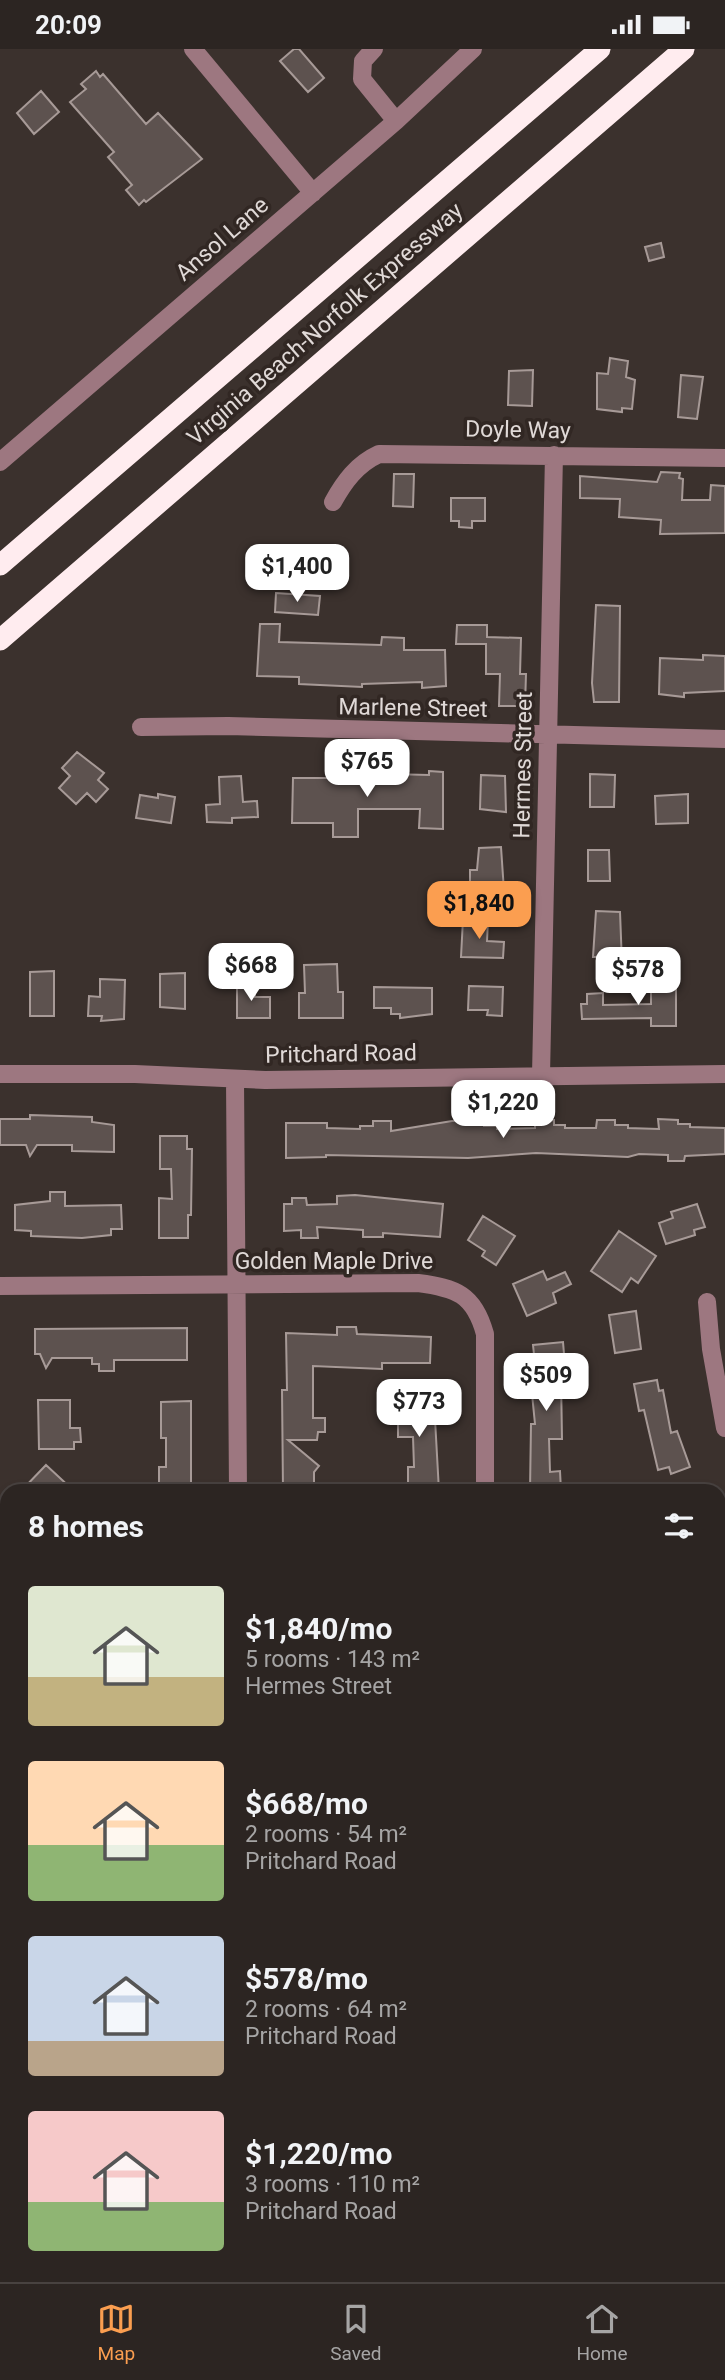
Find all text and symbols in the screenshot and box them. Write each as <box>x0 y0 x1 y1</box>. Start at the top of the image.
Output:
text: 20:09 <box>35 10 102 40</box>
street label: Ansol Lane <box>170 191 274 287</box>
street label: Virginia Beach-Norfolk Expressway <box>182 197 468 451</box>
street label: Doyle Way <box>465 416 571 444</box>
pin: $1,400 <box>240 545 354 604</box>
text: $1,400 <box>261 553 333 580</box>
street label: Hermes Street <box>508 691 538 839</box>
street label: Marlene Street <box>338 693 488 723</box>
pin: $765 <box>326 739 408 799</box>
text: $765 <box>341 748 393 775</box>
pin: $1,840 <box>422 881 536 941</box>
text: $1,840 <box>443 890 515 917</box>
pin: $668 <box>210 943 292 1003</box>
pin: $578 <box>597 947 679 1007</box>
text: $668 <box>225 952 277 979</box>
text: $578 <box>612 956 664 983</box>
street label: Pritchard Road <box>265 1039 417 1069</box>
pin: $1,220 <box>446 1081 560 1140</box>
text: $1,220 <box>467 1089 539 1116</box>
street label: Golden Maple Drive <box>235 1248 433 1275</box>
pin: $509 <box>505 1353 587 1413</box>
text: $509 <box>520 1362 572 1389</box>
pin: $773 <box>378 1379 460 1439</box>
text: $773 <box>393 1388 445 1415</box>
icon: filters <box>660 1507 698 1545</box>
text: 8 homes <box>28 1509 144 1544</box>
text: $1,840/mo <box>245 1611 393 1646</box>
icon: home <box>84 1614 168 1698</box>
text: 5 rooms · 143 m² <box>245 1646 420 1673</box>
text: Hermes Street <box>245 1673 392 1700</box>
text: $668/mo <box>245 1786 368 1821</box>
icon: home <box>84 1789 168 1873</box>
text: 2 rooms · 54 m² <box>245 1821 407 1848</box>
text: Pritchard Road <box>245 1848 397 1875</box>
text: $578/mo <box>245 1961 368 1996</box>
icon: home <box>84 1964 168 2048</box>
text: 2 rooms · 64 m² <box>245 1996 407 2023</box>
text: Pritchard Road <box>245 2023 397 2050</box>
text: $1,220/mo <box>245 2136 393 2171</box>
icon: home <box>84 2139 168 2223</box>
text: 3 rooms · 110 m² <box>245 2171 420 2198</box>
text: Pritchard Road <box>245 2198 397 2225</box>
tab: Map <box>97 2300 135 2365</box>
tab: Saved <box>330 2300 382 2365</box>
tab: Home <box>576 2300 628 2365</box>

